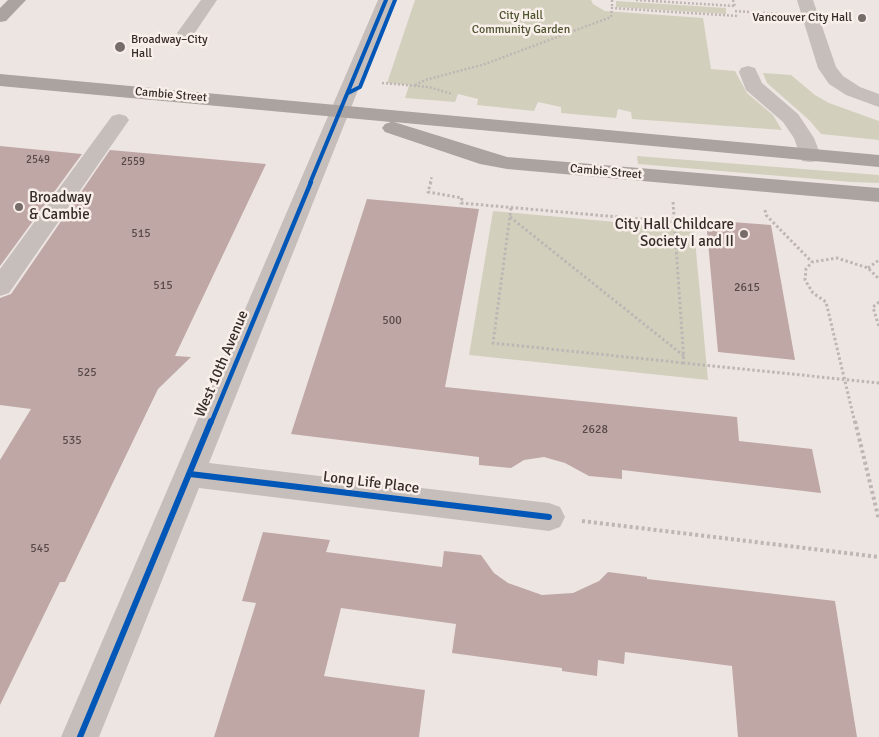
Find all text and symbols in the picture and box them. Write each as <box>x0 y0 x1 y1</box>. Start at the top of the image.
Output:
park label: City Hall Community Garden <box>472 9 570 37</box>
place label: Vancouver City Hall <box>752 11 852 25</box>
marker: Vancouver City Hall <box>856 12 868 24</box>
place label: Broadway–City Hall <box>131 33 208 61</box>
marker: Broadway–City Hall <box>113 40 127 54</box>
street label: Cambie Street <box>134 85 208 105</box>
house number: 2549 <box>26 153 50 167</box>
house number: 2559 <box>121 155 145 169</box>
street label: Cambie Street <box>569 162 643 182</box>
place label: Broadway & Cambie <box>29 189 91 224</box>
marker: Broadway & Cambie <box>13 201 25 213</box>
place label: City Hall Childcare Society I and II <box>615 216 734 251</box>
house number: 515 <box>131 227 151 241</box>
marker: City Hall Childcare Society I and II <box>738 228 750 240</box>
house number: 515 <box>153 279 173 293</box>
house number: 2615 <box>734 281 760 295</box>
street label: West 10th Avenue <box>191 308 253 420</box>
house number: 500 <box>382 314 402 328</box>
house number: 525 <box>77 366 97 380</box>
house number: 2628 <box>582 423 608 437</box>
house number: 535 <box>62 434 82 448</box>
street label: Long Life Place <box>322 468 420 498</box>
house number: 545 <box>30 542 50 556</box>

